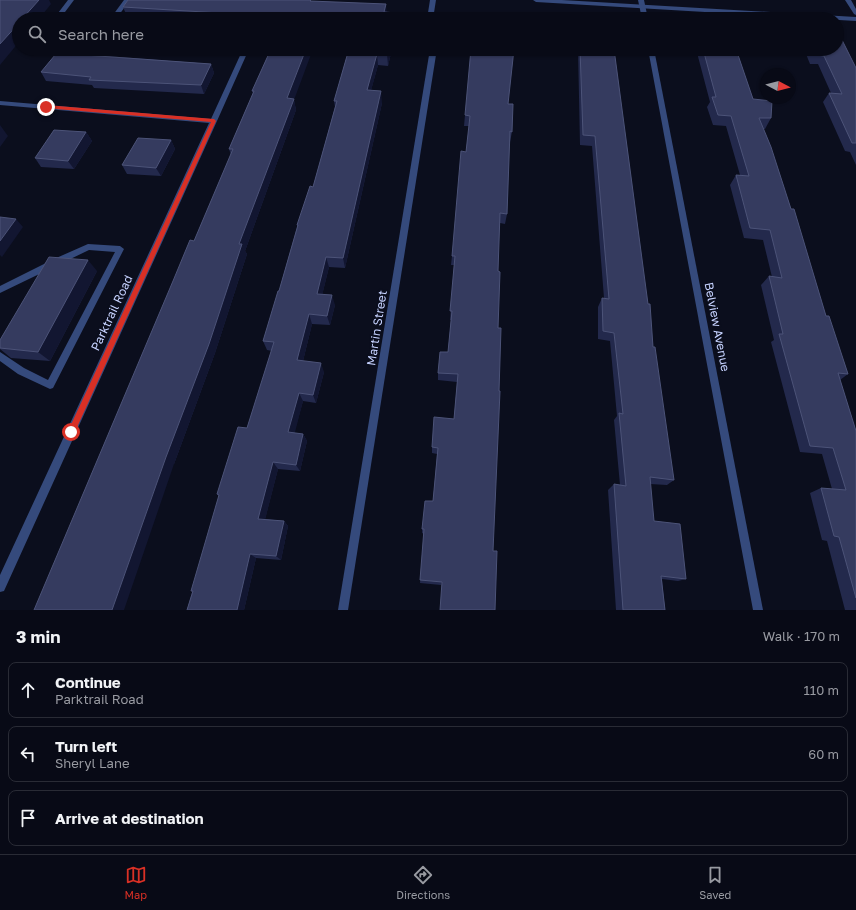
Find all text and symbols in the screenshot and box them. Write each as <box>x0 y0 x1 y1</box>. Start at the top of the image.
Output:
search box <box>12 12 844 56</box>
icon: search <box>26 23 48 45</box>
text: Search here <box>58 25 144 43</box>
north arrow <box>760 68 796 104</box>
route end <box>37 98 55 116</box>
street label: Parktrail Road <box>87 273 136 353</box>
street label: Belview Avenue <box>701 281 733 373</box>
street label: Martin Street <box>363 289 390 367</box>
route start <box>62 423 80 441</box>
text: 3 min <box>16 626 60 647</box>
text: Walk · 170 m <box>763 628 840 644</box>
text: Continue <box>55 673 121 691</box>
icon: ahead <box>17 679 39 701</box>
text: 110 m <box>804 682 839 698</box>
text: Parktrail Road <box>55 691 144 707</box>
text: Turn left <box>55 737 117 755</box>
icon: left <box>17 743 39 765</box>
text: 60 m <box>808 746 839 762</box>
text: Sheryl Lane <box>55 755 129 771</box>
icon: arrive <box>17 807 39 829</box>
text: Arrive at destination <box>55 809 204 827</box>
tab: Map <box>125 864 147 901</box>
tab: Directions <box>396 864 450 901</box>
tab: Saved <box>699 864 731 901</box>

